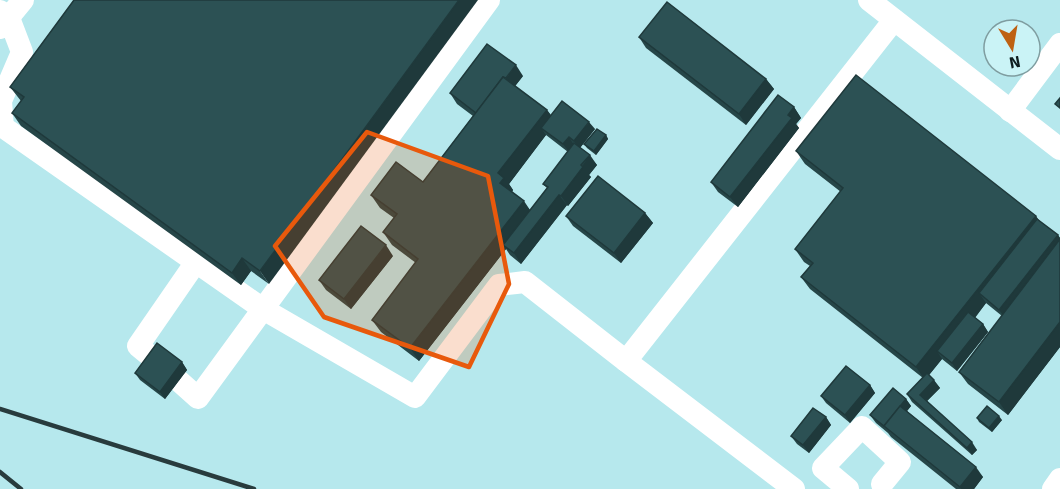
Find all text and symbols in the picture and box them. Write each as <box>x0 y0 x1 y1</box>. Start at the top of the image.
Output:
north arrow <box>982 18 1042 78</box>
text: N <box>1007 51 1022 73</box>

